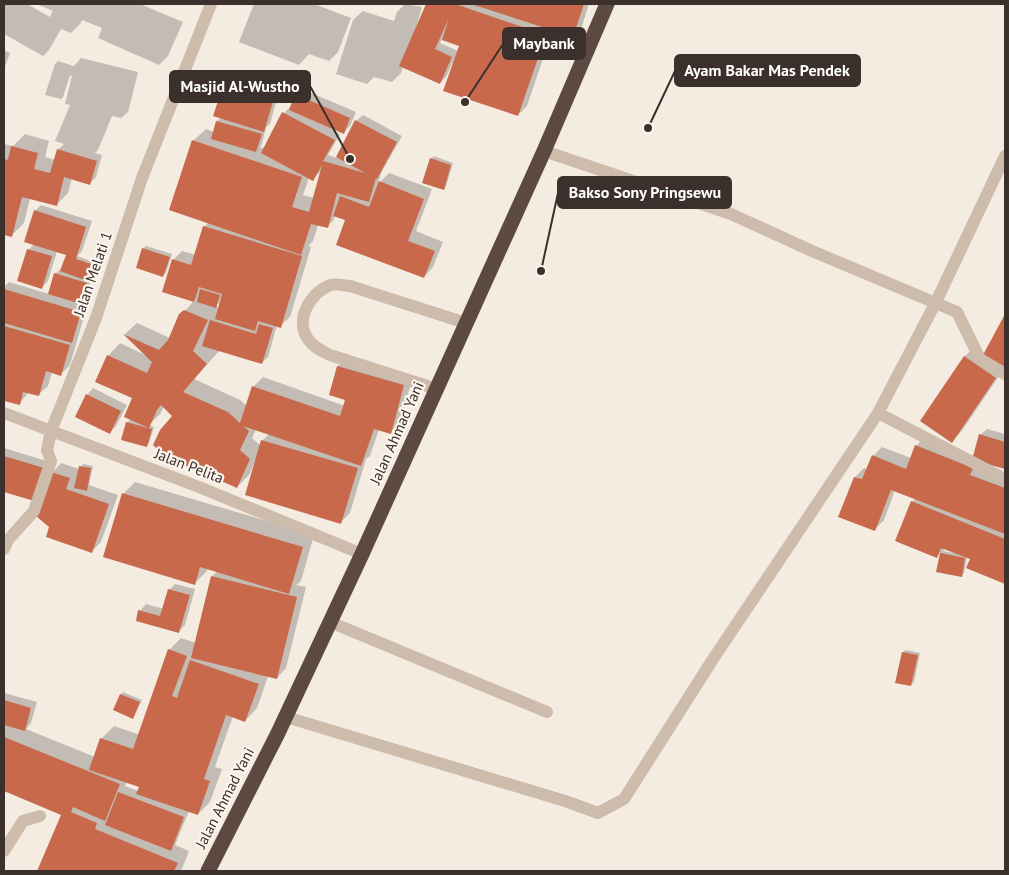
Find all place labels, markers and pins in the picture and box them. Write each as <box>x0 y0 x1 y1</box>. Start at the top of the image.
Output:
callout: Maybank <box>503 28 585 59</box>
callout: Ayam Bakar Mas Pendek <box>675 55 860 86</box>
callout: Masjid Al-Wustho <box>170 71 310 102</box>
callout: Bakso Sony Pringsewu <box>558 177 731 208</box>

